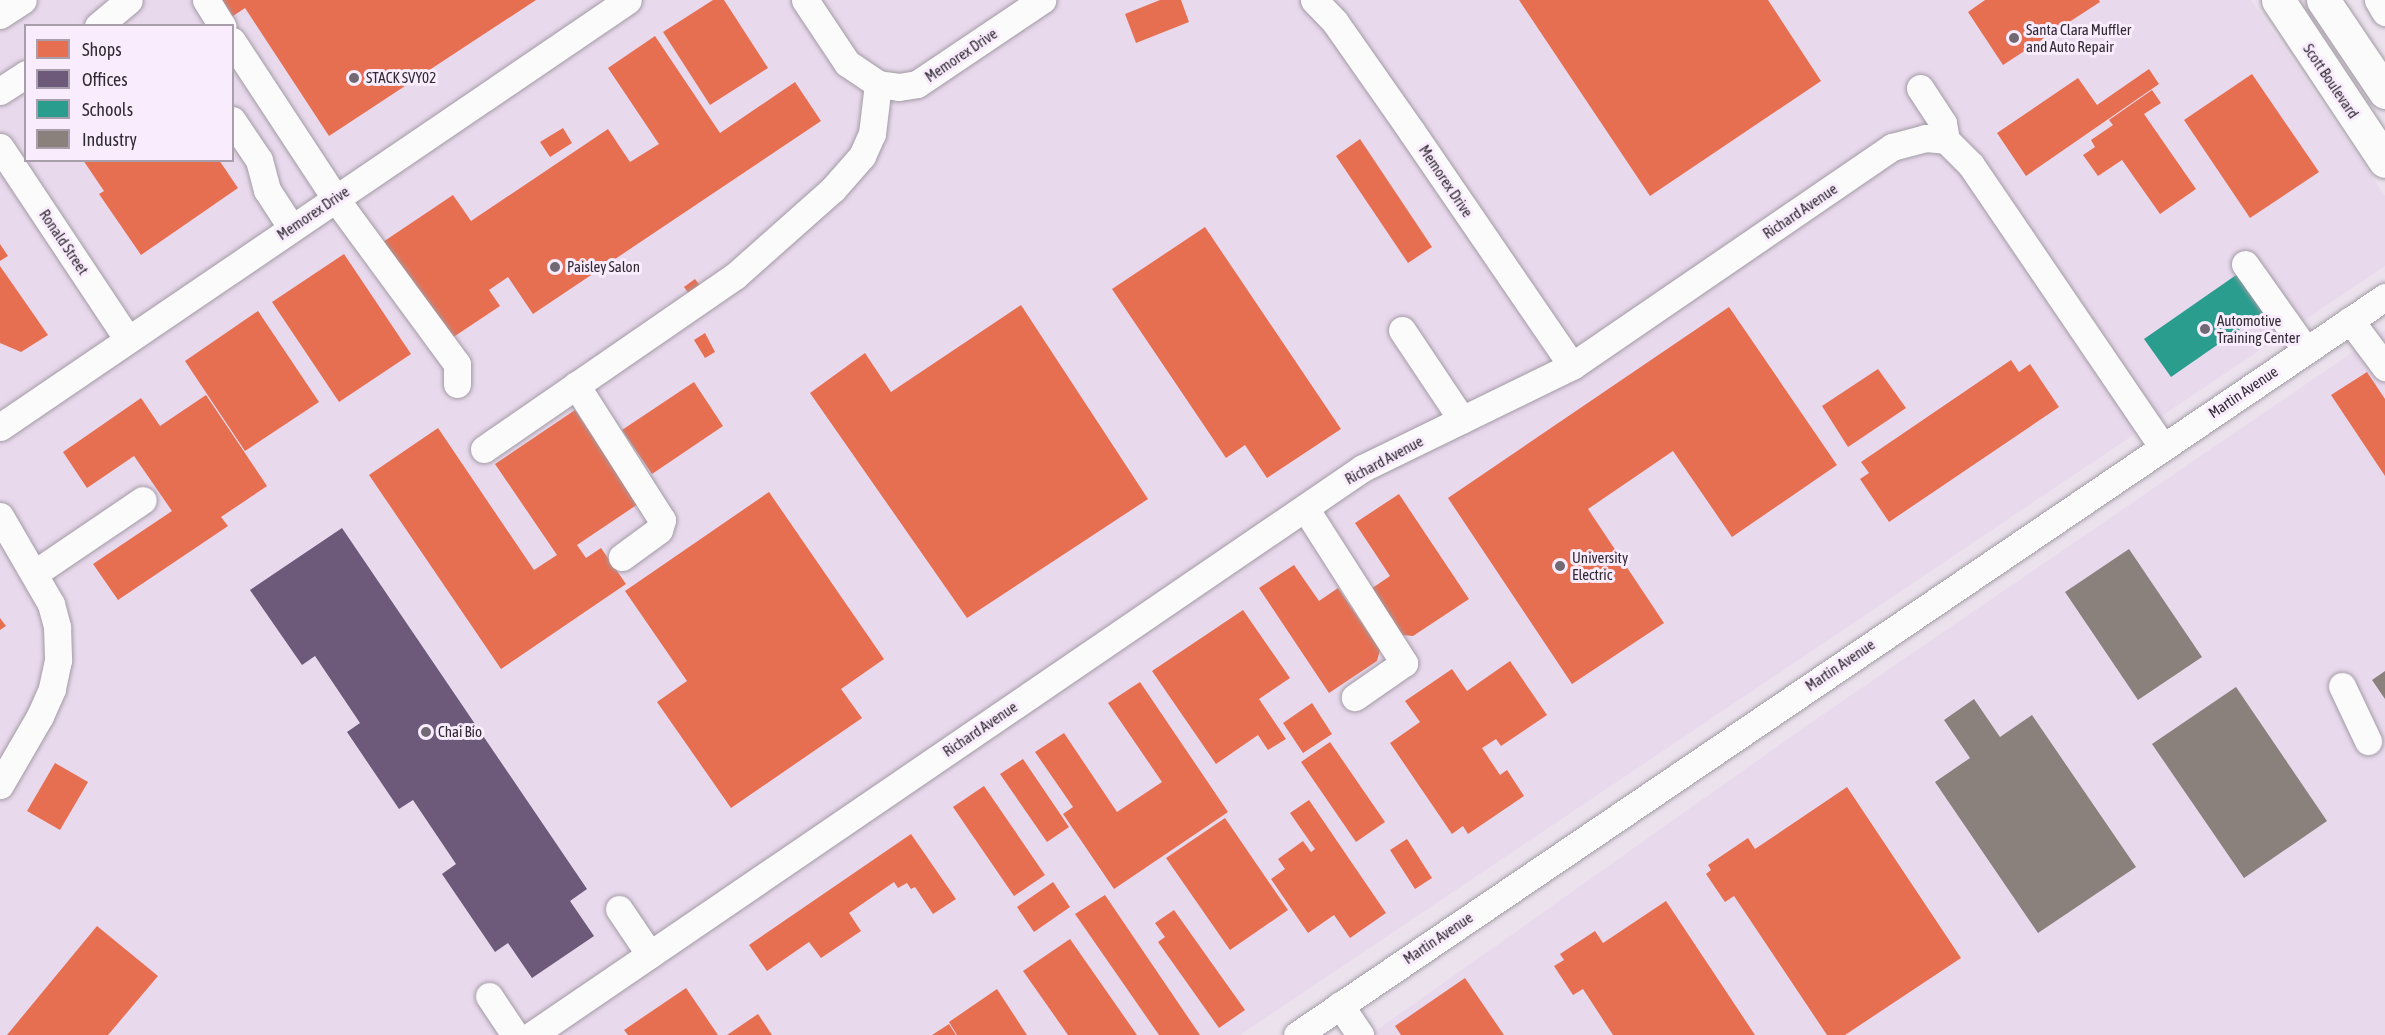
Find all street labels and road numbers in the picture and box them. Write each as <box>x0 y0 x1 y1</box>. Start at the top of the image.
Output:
street label: Memorex Drive <box>922 24 1000 86</box>
street label: Scott Boulevard <box>2299 40 2363 122</box>
street label: Memorex Drive <box>1415 142 1477 220</box>
street label: Richard Avenue <box>1759 180 1841 242</box>
street label: Memorex Drive <box>274 182 352 244</box>
street label: Ronald Street <box>36 206 92 278</box>
street label: Martin Avenue <box>2205 362 2281 422</box>
street label: Richard Avenue <box>1342 432 1426 488</box>
street label: Martin Avenue <box>1802 635 1878 695</box>
street label: Richard Avenue <box>939 698 1021 760</box>
street label: Martin Avenue <box>1400 908 1476 968</box>

